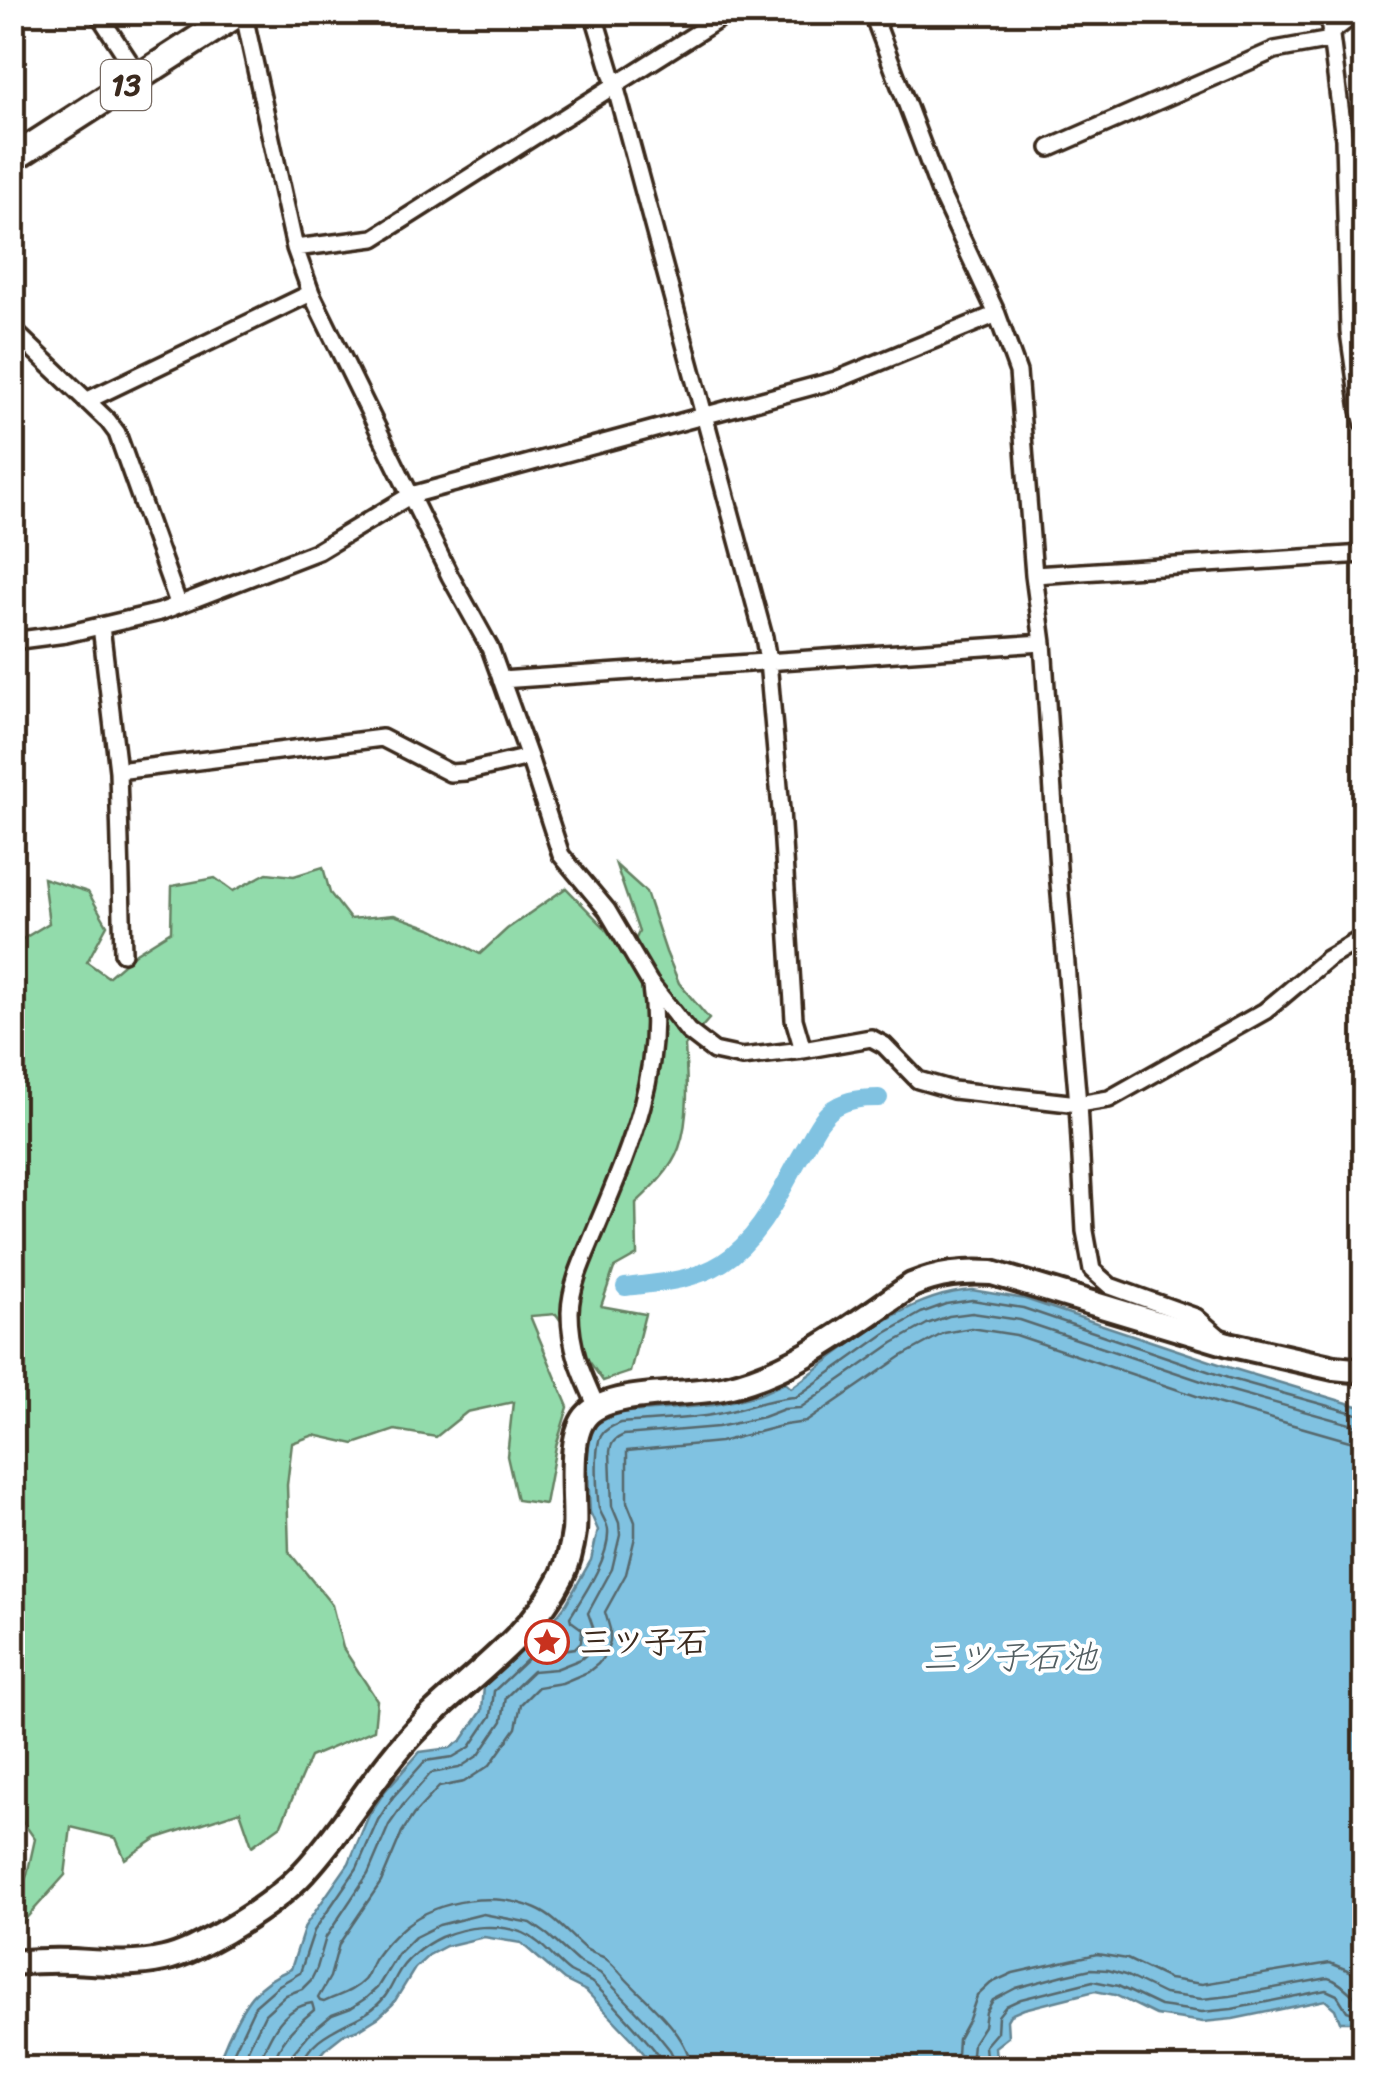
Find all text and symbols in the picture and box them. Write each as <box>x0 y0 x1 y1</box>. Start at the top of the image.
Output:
road number: 13 <box>101 60 151 110</box>
place label: 三ツ子石 <box>580 1614 708 1671</box>
place icon: 三ツ子石 <box>524 1619 570 1665</box>
water label: 三ツ子石池 <box>922 1626 1098 1688</box>

